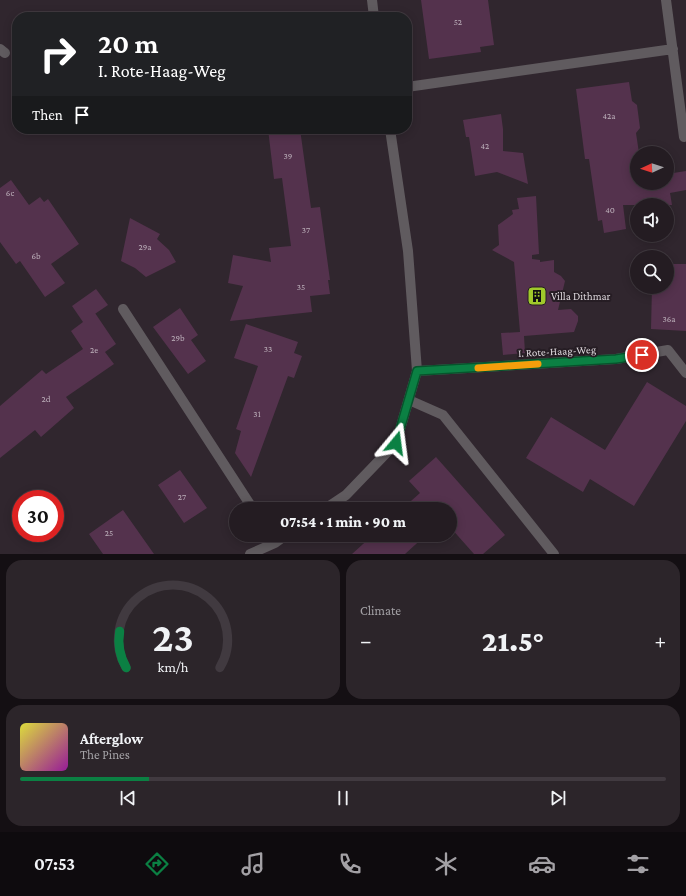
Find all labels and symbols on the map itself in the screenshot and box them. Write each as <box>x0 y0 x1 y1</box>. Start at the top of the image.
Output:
house number: 52 <box>454 17 462 27</box>
house number: 42a <box>603 111 615 121</box>
house number: 42 <box>481 141 489 151</box>
north arrow <box>630 146 674 190</box>
house number: 39 <box>284 151 293 161</box>
house number: 6c <box>6 188 14 198</box>
house number: 40 <box>605 205 615 215</box>
house number: 37 <box>302 225 310 235</box>
house number: 29a <box>138 242 152 252</box>
house number: 6b <box>31 251 41 261</box>
house number: 35 <box>297 282 305 292</box>
building icon: Villa Dithmar <box>526 285 548 307</box>
place label: Villa Dithmar <box>551 290 611 302</box>
house number: 36a <box>662 314 676 324</box>
house number: 29b <box>171 333 185 343</box>
pin <box>625 338 659 372</box>
street label: I. Rote-Haag-Weg <box>518 343 597 360</box>
house number: 33 <box>264 344 272 354</box>
house number: 2e <box>90 345 98 355</box>
house number: 2d <box>41 394 51 404</box>
house number: 31 <box>253 409 261 419</box>
position arrow <box>375 422 417 464</box>
speed limit sign: 30 <box>12 490 64 542</box>
house number: 27 <box>178 492 186 502</box>
house number: 25 <box>105 528 113 538</box>

